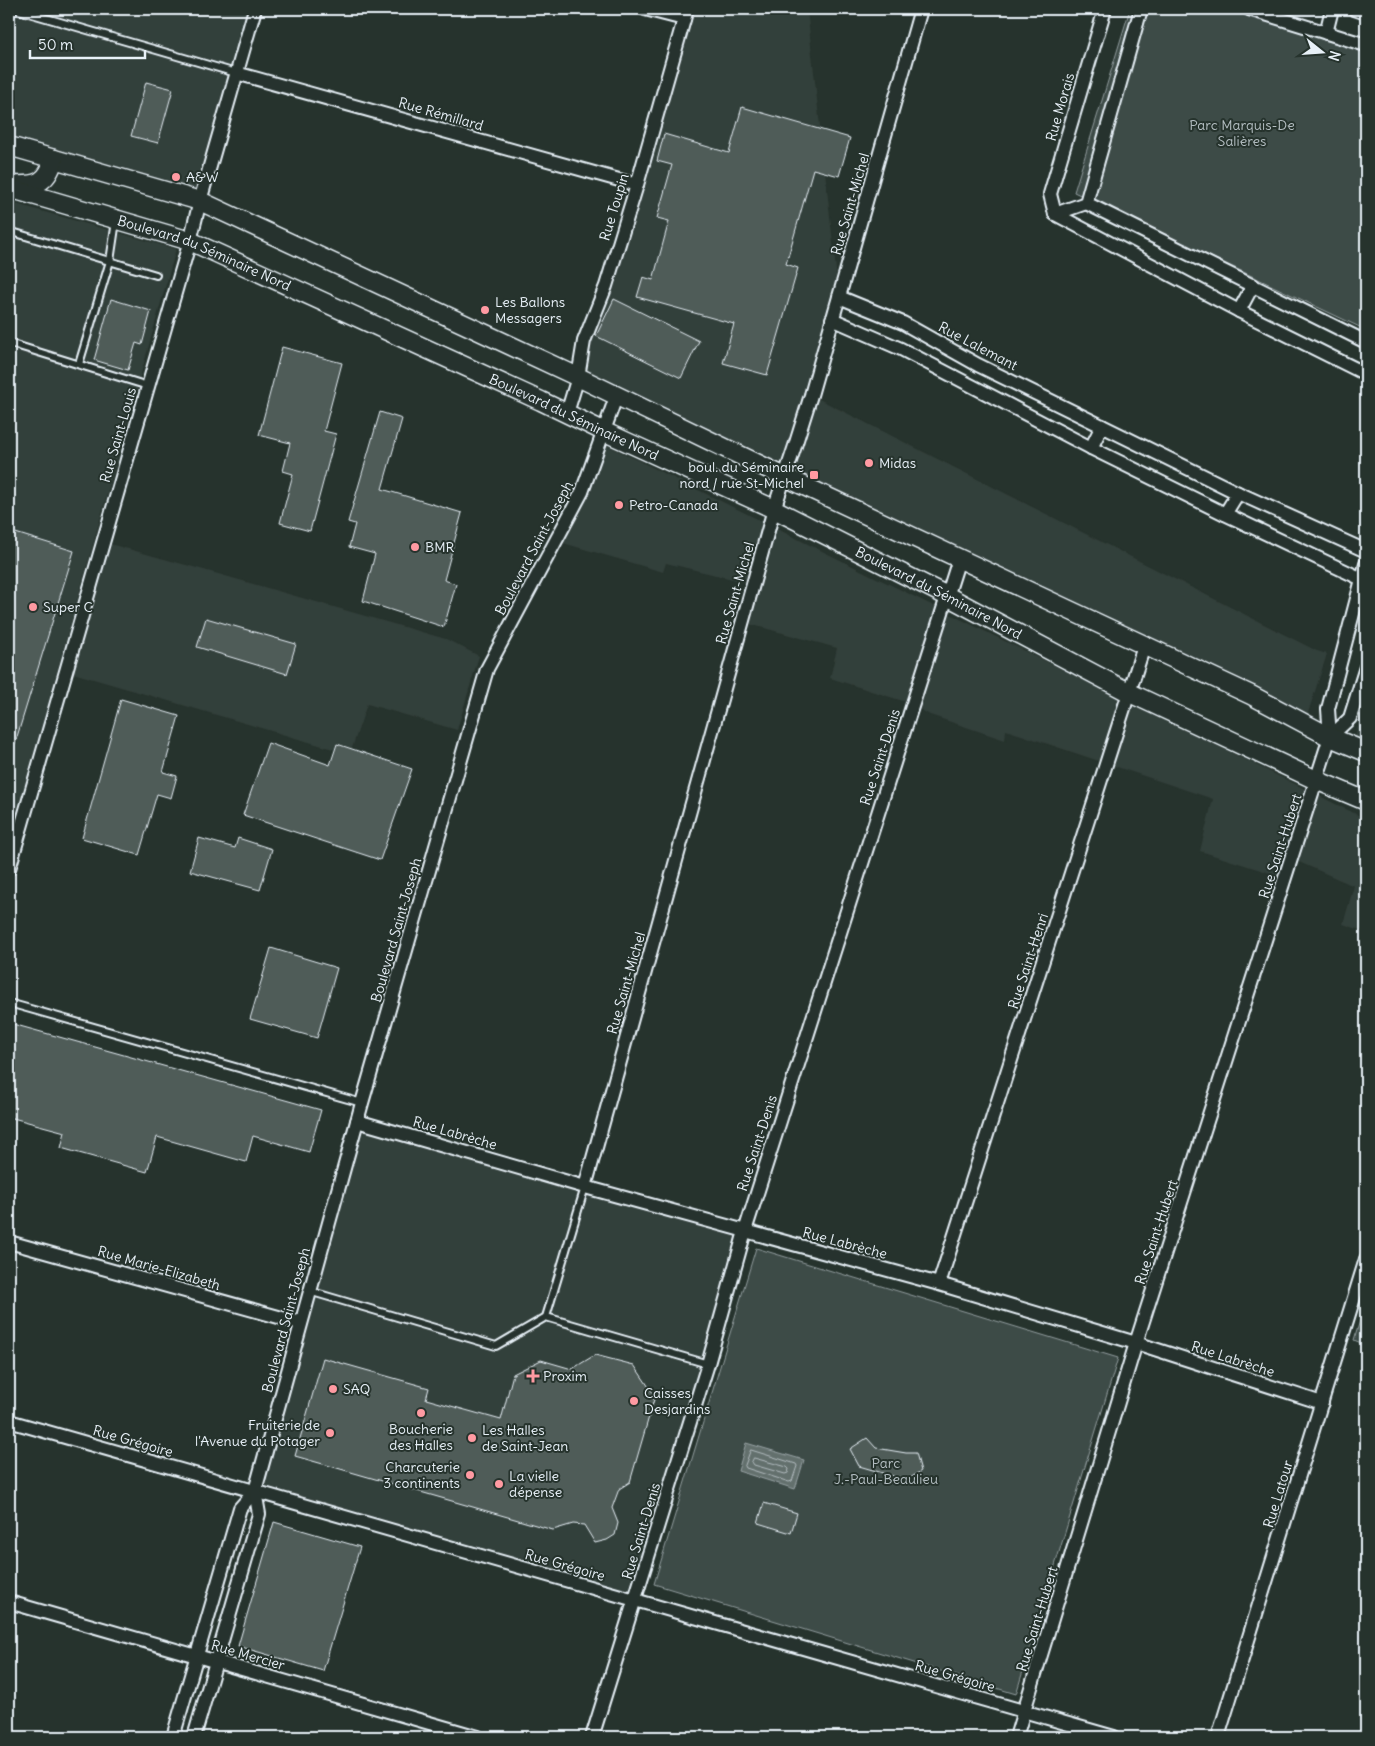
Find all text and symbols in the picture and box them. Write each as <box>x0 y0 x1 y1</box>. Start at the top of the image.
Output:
scale bar <box>30 28 145 60</box>
north arrow <box>1298 28 1348 78</box>
text: 50 m <box>38 35 73 54</box>
text: N <box>1324 49 1344 63</box>
street label: Rue Morais <box>1042 71 1078 143</box>
street label: Rue Rémillard <box>396 93 486 135</box>
park label: Parc Marquis-De Salières <box>1189 116 1295 150</box>
street label: Rue Saint-Michel <box>827 151 873 257</box>
place label: A&W <box>186 168 219 186</box>
marker: A&W <box>170 171 182 183</box>
street label: Rue Toupin <box>595 171 633 243</box>
street label: Boulevard du Séminaire Nord <box>115 211 294 295</box>
place label: Les Ballons Messagers <box>495 293 565 327</box>
marker: Les Ballons Messagers <box>479 304 491 316</box>
street label: Rue Lalemant <box>935 318 1021 374</box>
street label: Boulevard du Séminaire Nord <box>486 370 662 464</box>
street label: Rue Saint-Louis <box>96 385 140 485</box>
place label: Midas <box>879 454 916 472</box>
marker: Midas <box>863 457 875 469</box>
place label: boul. du Séminaire nord / rue St-Michel <box>680 458 804 492</box>
marker: boul. du Séminaire nord / rue St-Michel <box>808 469 820 481</box>
street label: Boulevard Saint-Joseph <box>491 478 577 618</box>
place label: Petro-Canada <box>629 496 718 514</box>
marker: Petro-Canada <box>613 499 625 511</box>
place label: BMR <box>425 538 455 556</box>
street label: Rue Saint-Michel <box>712 540 758 646</box>
marker: BMR <box>409 541 421 553</box>
street label: Boulevard du Séminaire Nord <box>852 542 1025 643</box>
place label: Super C <box>43 598 93 616</box>
marker: Super C <box>27 601 39 613</box>
street label: Rue Saint-Denis <box>856 707 904 807</box>
street label: Rue Saint-Hubert <box>1255 791 1305 901</box>
street label: Boulevard Saint-Joseph <box>367 856 425 1004</box>
street label: Rue Saint-Henri <box>1004 911 1052 1011</box>
street label: Rue Saint-Michel <box>603 930 649 1036</box>
street label: Rue Saint-Denis <box>733 1093 781 1193</box>
street label: Rue Labrèche <box>411 1112 499 1154</box>
street label: Rue Saint-Hubert <box>1131 1177 1181 1287</box>
street label: Rue Labrèche <box>801 1223 889 1263</box>
street label: Rue Marie-Elizabeth <box>96 1242 222 1294</box>
street label: Boulevard Saint-Joseph <box>258 1246 314 1394</box>
street label: Rue Labrèche <box>1189 1337 1277 1381</box>
place label: Proxim <box>543 1367 587 1385</box>
marker: Proxim <box>527 1370 539 1382</box>
place label: SAQ <box>343 1380 370 1398</box>
marker: SAQ <box>327 1383 339 1395</box>
place label: Caisses Desjardins <box>644 1384 710 1418</box>
marker: Caisses Desjardins <box>628 1395 640 1407</box>
marker: Boucherie des Halles <box>415 1407 427 1419</box>
place label: Fruiterie de l'Avenue du Potager <box>195 1416 320 1450</box>
place label: Boucherie des Halles <box>389 1420 453 1454</box>
street label: Rue Grégoire <box>91 1421 175 1461</box>
place label: Les Halles de Saint-Jean <box>482 1421 568 1455</box>
marker: Fruiterie de l'Avenue du Potager <box>324 1427 336 1439</box>
marker: Les Halles de Saint-Jean <box>466 1432 478 1444</box>
park label: Parc J.-Paul-Beaulieu <box>834 1454 938 1488</box>
place label: Charcuterie 3 continents <box>383 1458 460 1492</box>
street label: Rue Latour <box>1259 1458 1297 1530</box>
place label: La vielle dépense <box>509 1467 562 1501</box>
marker: Charcuterie 3 continents <box>464 1469 476 1481</box>
marker: La vielle dépense <box>493 1478 505 1490</box>
street label: Rue Saint-Denis <box>618 1480 664 1582</box>
street label: Rue Grégoire <box>523 1545 607 1585</box>
street label: Rue Saint-Hubert <box>1012 1564 1062 1674</box>
street label: Rue Mercier <box>209 1636 287 1674</box>
street label: Rue Grégoire <box>913 1656 997 1696</box>

